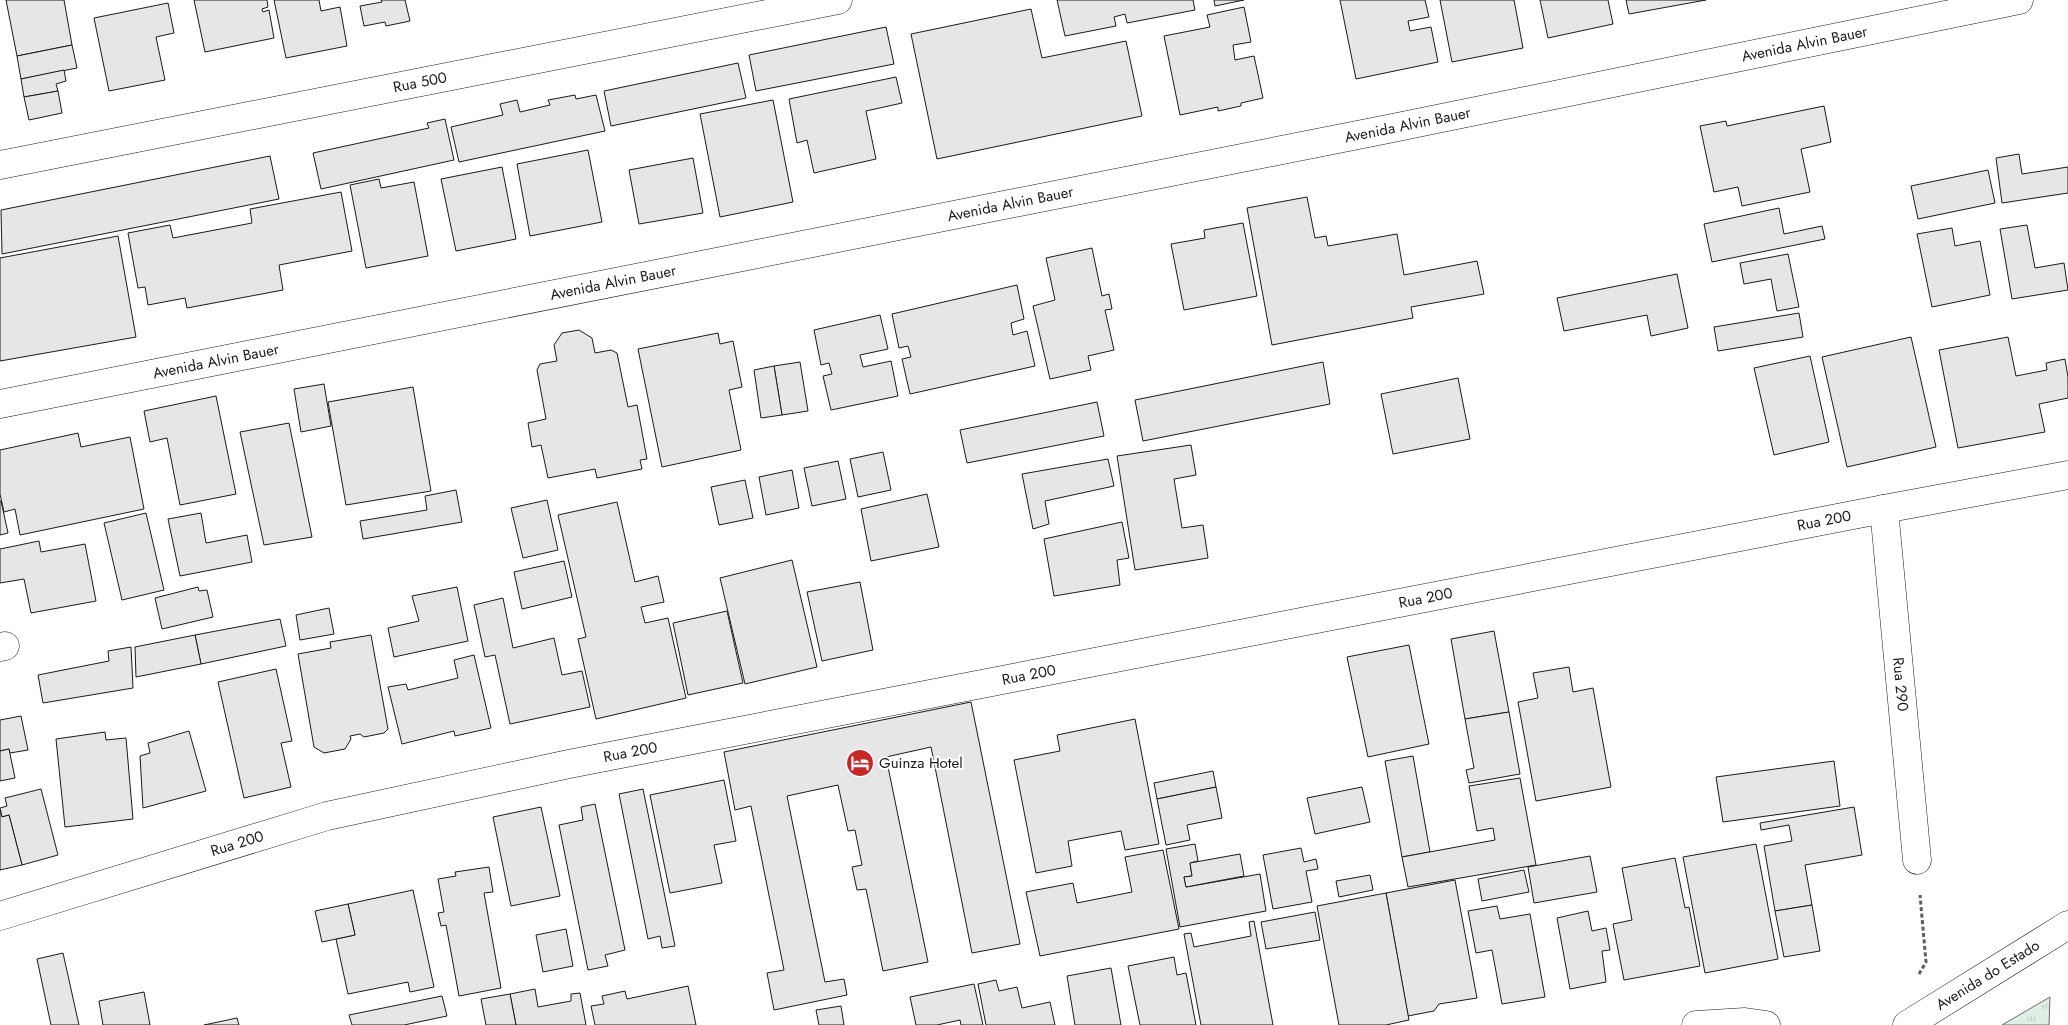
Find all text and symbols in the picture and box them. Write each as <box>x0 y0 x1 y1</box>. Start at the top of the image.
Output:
street label: Avenida Alvin Bauer <box>1739 20 1870 67</box>
street label: Rua 500 <box>391 66 449 98</box>
street label: Avenida Alvin Bauer <box>1343 101 1473 148</box>
street label: Avenida Alvin Bauer <box>945 180 1076 227</box>
street label: Avenida Alvin Bauer <box>548 259 679 306</box>
street label: Avenida Alvin Bauer <box>151 338 282 384</box>
street label: Rua 200 <box>1795 505 1853 537</box>
street label: Rua 200 <box>1397 582 1454 614</box>
street label: Rua 290 <box>1887 656 1914 712</box>
street label: Rua 200 <box>1000 659 1058 691</box>
street label: Rua 200 <box>601 736 659 768</box>
hotel icon: Guinza Hotel <box>845 748 875 778</box>
place label: Guinza Hotel <box>879 752 963 774</box>
street label: Rua 200 <box>208 825 266 862</box>
street label: Avenida do Estado <box>1932 934 2044 1015</box>

